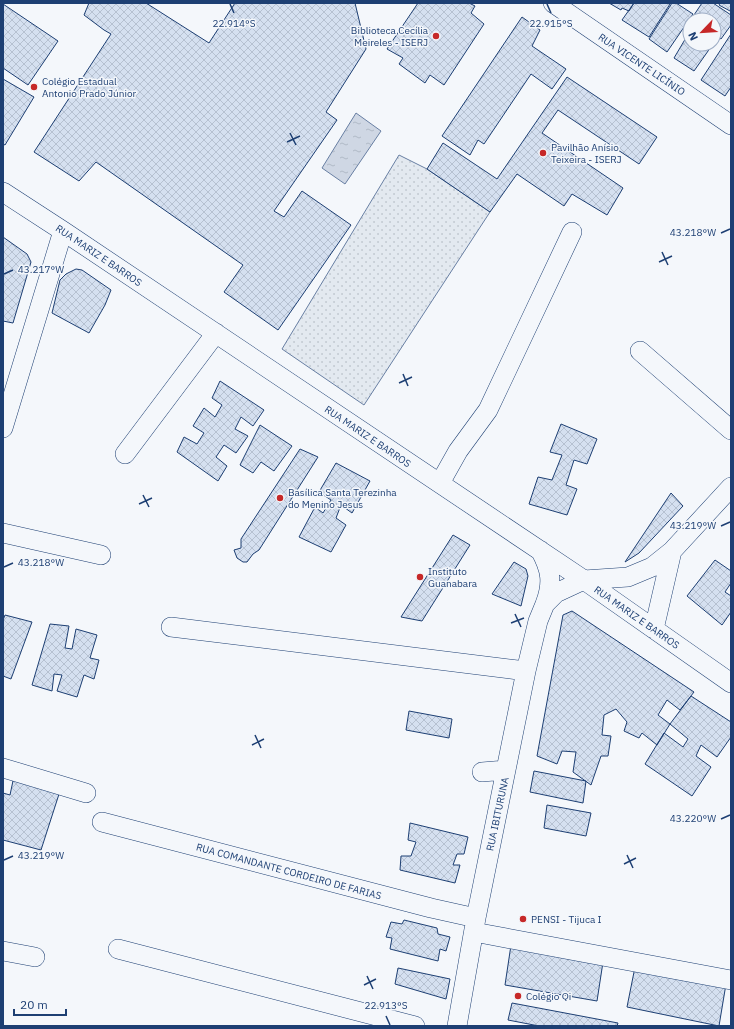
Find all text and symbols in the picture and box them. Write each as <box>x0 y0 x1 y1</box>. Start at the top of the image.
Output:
north arrow <box>682 12 722 52</box>
text: 22.914°S <box>212 17 256 30</box>
text: 22.915°S <box>529 17 573 30</box>
place label: Biblioteca Cecília Meireles - ISERJ <box>351 24 429 49</box>
street label: RUA VICENTE LICÍNIO <box>596 30 688 98</box>
text: N <box>685 30 701 43</box>
marker: Biblioteca Cecília Meireles - ISERJ <box>431 31 441 41</box>
place label: Colégio Estadual Antonio Prado Júnior <box>42 75 137 100</box>
marker: Colégio Estadual Antonio Prado Júnior <box>29 82 39 92</box>
place label: Pavilhão Anísio Teixeira - ISERJ <box>551 141 622 166</box>
marker: Pavilhão Anísio Teixeira - ISERJ <box>538 148 548 158</box>
street label: RUA MARIZ E BARROS <box>53 222 145 289</box>
text: 43.218°W <box>670 226 716 239</box>
text: 43.217°W <box>18 263 64 276</box>
street label: RUA MARIZ E BARROS <box>322 403 414 470</box>
place label: Basílica Santa Terezinha do Menino Jesus <box>288 486 397 511</box>
marker: Basílica Santa Terezinha do Menino Jesus <box>275 493 285 503</box>
text: 43.219°W <box>670 519 716 532</box>
text: 43.218°W <box>18 556 64 569</box>
place label: Instituto Guanabara <box>428 565 478 590</box>
marker: Instituto Guanabara <box>415 572 425 582</box>
street label: RUA MARIZ E BARROS <box>591 583 682 652</box>
street label: RUA IBITURUNA <box>483 775 512 852</box>
text: 43.220°W <box>670 812 716 825</box>
street label: RUA COMANDANTE CORDEIRO DE FARIAS <box>195 840 383 903</box>
text: 43.219°W <box>18 849 64 862</box>
place label: PENSI - Tijuca I <box>531 913 602 926</box>
marker: PENSI - Tijuca I <box>518 914 528 924</box>
place label: Colégio Qi <box>526 990 571 1003</box>
scale bar <box>14 991 66 1017</box>
marker: Colégio Qi <box>513 991 523 1001</box>
text: 20 m <box>20 997 48 1012</box>
text: 22.913°S <box>364 999 408 1012</box>

